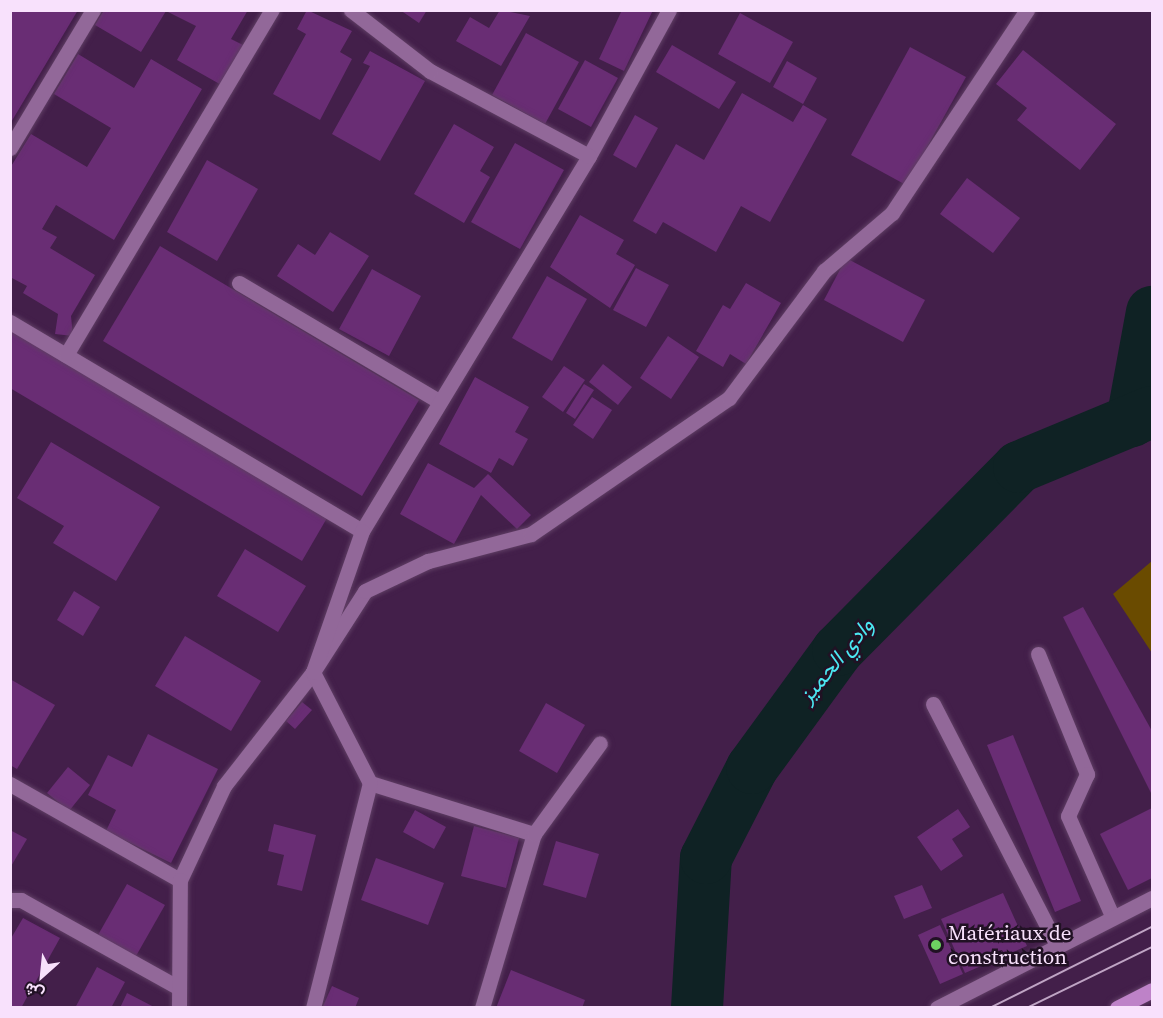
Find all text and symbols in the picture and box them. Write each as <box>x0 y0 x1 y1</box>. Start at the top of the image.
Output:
water label: وادي الحميز <box>793 612 879 708</box>
place label: Matériaux de construction <box>948 920 1071 970</box>
marker: Matériaux de construction <box>929 938 943 952</box>
north arrow <box>12 946 72 1006</box>
text: ش <box>20 978 47 1006</box>

